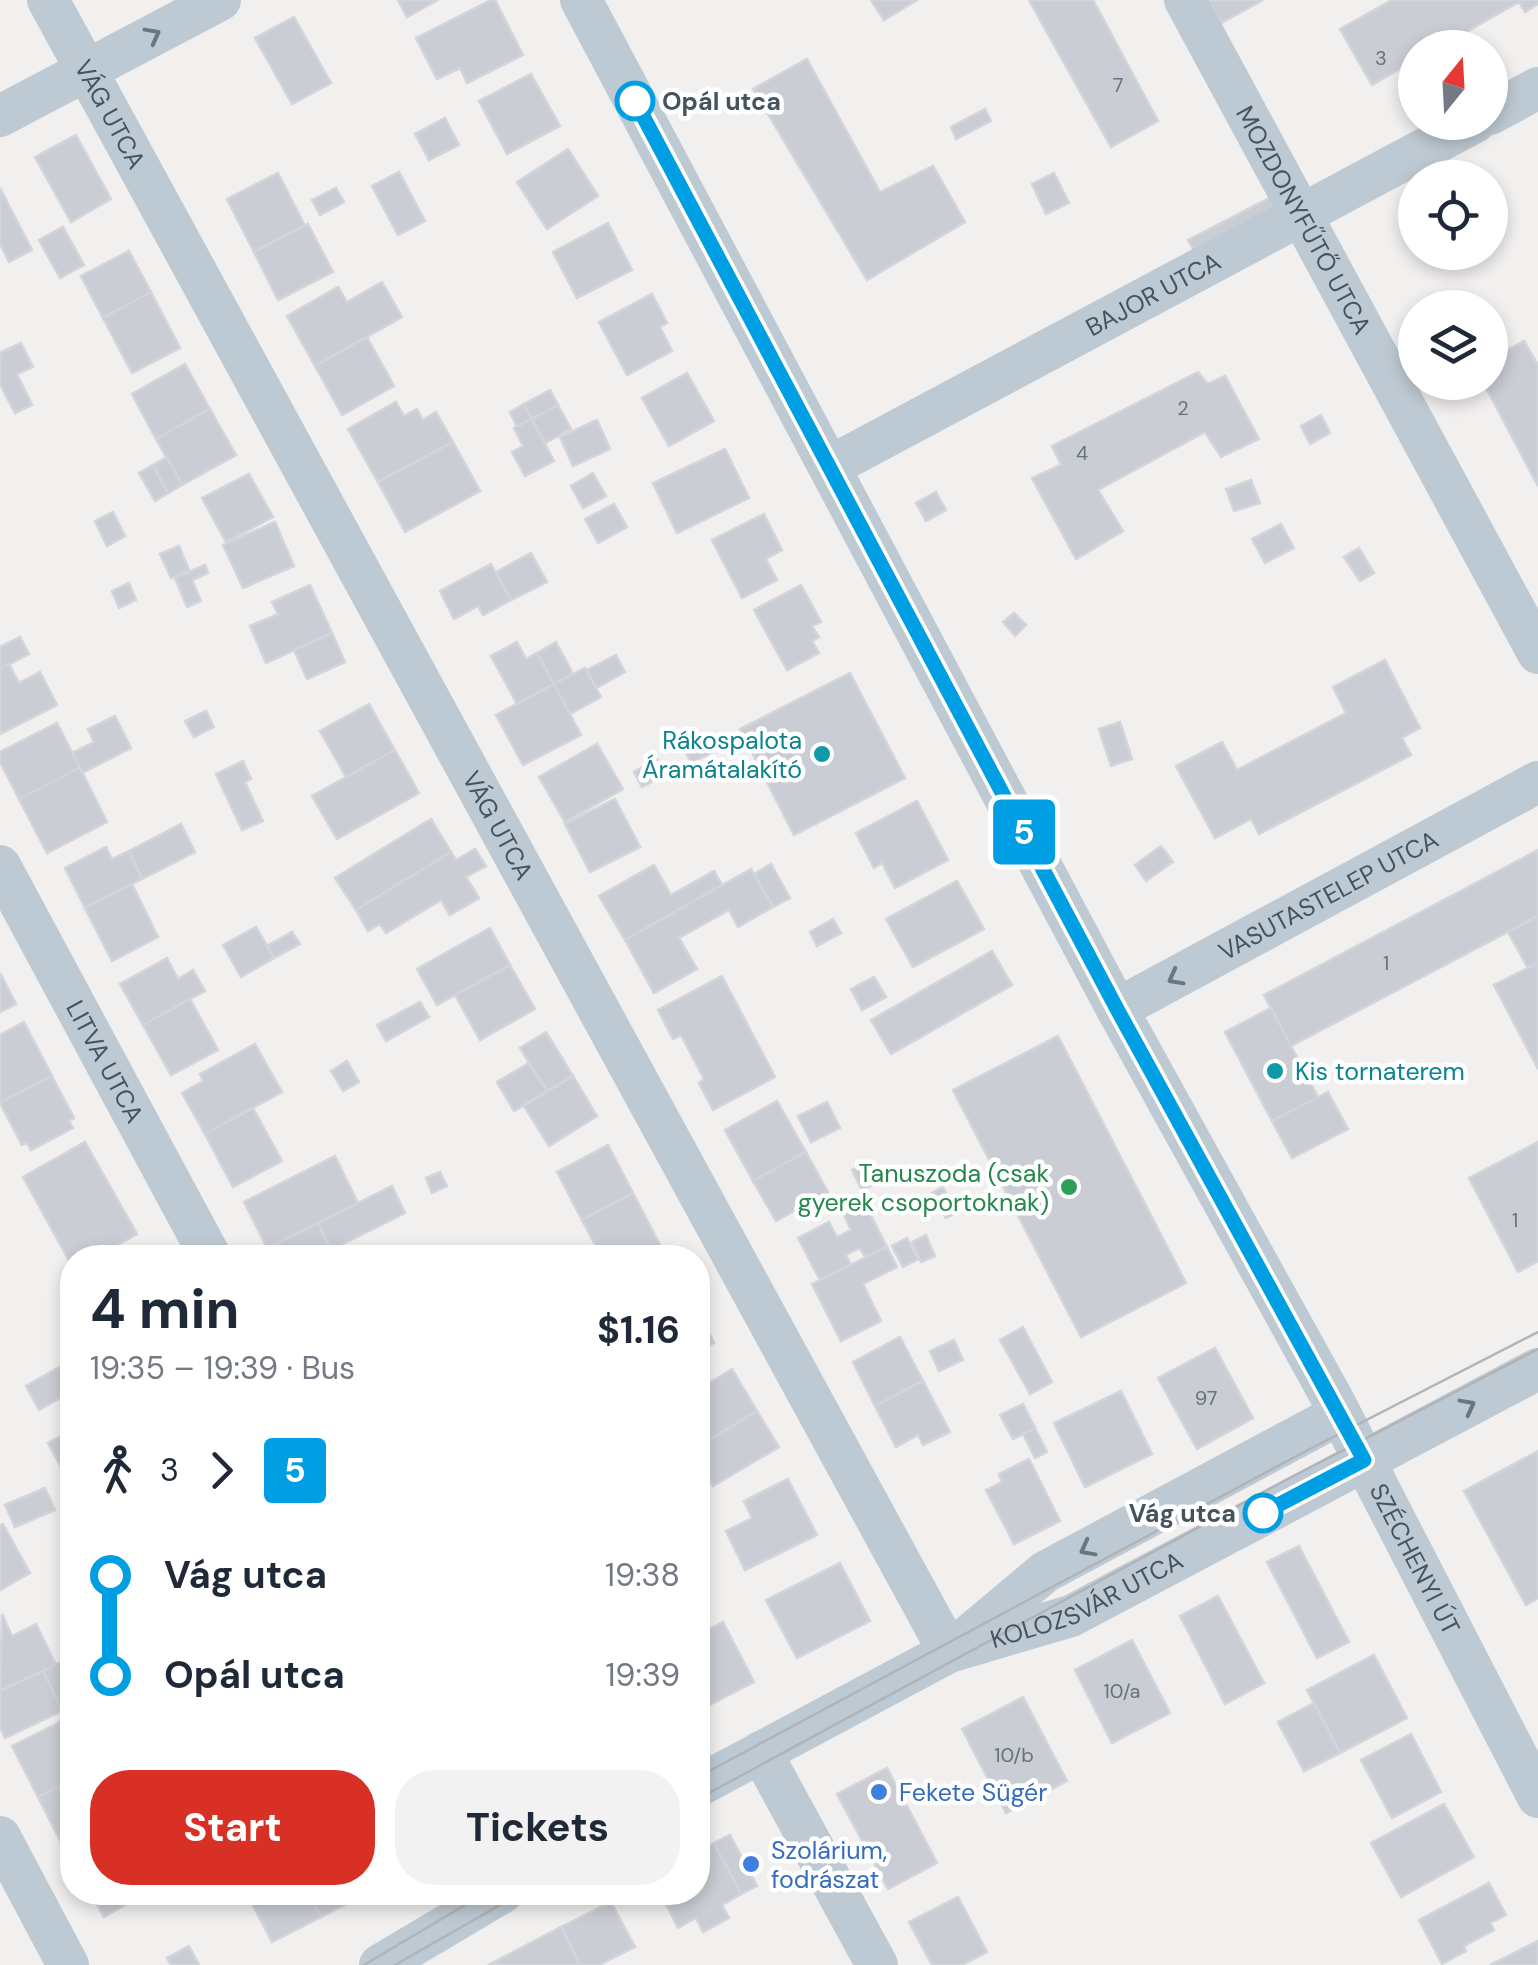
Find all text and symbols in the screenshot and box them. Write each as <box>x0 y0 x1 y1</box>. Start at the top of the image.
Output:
one-way arrow <box>143 28 161 47</box>
north arrow <box>1398 30 1508 140</box>
map controls <box>1398 30 1508 400</box>
house number: 3 <box>1375 45 1387 71</box>
street label: VÁG UTCA <box>67 54 153 175</box>
house number: 7 <box>1113 72 1123 98</box>
marker: Opál utca <box>616 82 654 120</box>
place label: Opál utca <box>662 85 781 118</box>
street label: MOZDONYFŰTŐ UTCA <box>1228 100 1379 340</box>
button: locate <box>1398 160 1508 270</box>
street label: BAJOR UTCA <box>1080 245 1226 344</box>
button: layers <box>1398 290 1508 400</box>
house number: 2 <box>1177 395 1189 421</box>
house number: 4 <box>1076 440 1088 466</box>
place label: Rákospalota Áramátalakító <box>642 724 802 786</box>
marker: Rákospalota Áramátalakító <box>811 743 833 765</box>
street label: VÁG UTCA <box>455 765 541 886</box>
line badge: 5 <box>992 800 1056 864</box>
text: 5 <box>1013 809 1035 855</box>
street label: VASUTASTELEP UTCA <box>1213 823 1444 968</box>
house number: 1 <box>1383 950 1389 976</box>
one-way arrow <box>1168 966 1186 985</box>
street label: LITVA UTCA <box>58 995 151 1129</box>
place label: Kis tornaterem <box>1295 1055 1465 1088</box>
marker: Kis tornaterem <box>1264 1060 1286 1082</box>
place label: Tanuszoda (csak gyerek csoportoknak) <box>798 1157 1049 1219</box>
marker: Tanuszoda (csak gyerek csoportoknak) <box>1058 1176 1080 1198</box>
house number: 1 <box>1512 1207 1518 1233</box>
text: 4 min <box>90 1273 239 1345</box>
text: $1.16 <box>597 1305 680 1355</box>
text: 19:35 – 19:39 · Bus <box>90 1347 355 1389</box>
house number: 97 <box>1195 1385 1217 1411</box>
one-way arrow <box>1457 1398 1475 1418</box>
icon: walk <box>90 1443 145 1498</box>
icon: forward <box>194 1443 249 1498</box>
text: 5 <box>284 1447 306 1493</box>
text: 3 <box>160 1449 179 1491</box>
street label: SZÉCHENYI ÚT <box>1362 1478 1467 1640</box>
marker: Vág utca <box>1244 1494 1282 1532</box>
place label: Vág utca <box>1129 1497 1236 1530</box>
one-way arrow <box>1080 1537 1098 1557</box>
street label: KOLOZSVÁR UTCA <box>986 1544 1189 1656</box>
text: Vág utca <box>164 1550 327 1600</box>
text: 19:38 <box>605 1554 680 1596</box>
text: Opál utca <box>164 1650 345 1700</box>
text: 19:39 <box>605 1654 680 1696</box>
house number: 10/a <box>1104 1678 1140 1704</box>
house number: 10/b <box>994 1742 1034 1768</box>
button: Start <box>90 1770 375 1885</box>
button: Tickets <box>395 1770 680 1885</box>
place label: Fekete Sügér <box>899 1776 1048 1809</box>
marker: Fekete Sügér <box>868 1781 890 1803</box>
place label: Szolárium, fodrászat <box>771 1834 887 1896</box>
marker: Szolárium, fodrászat <box>740 1853 762 1875</box>

